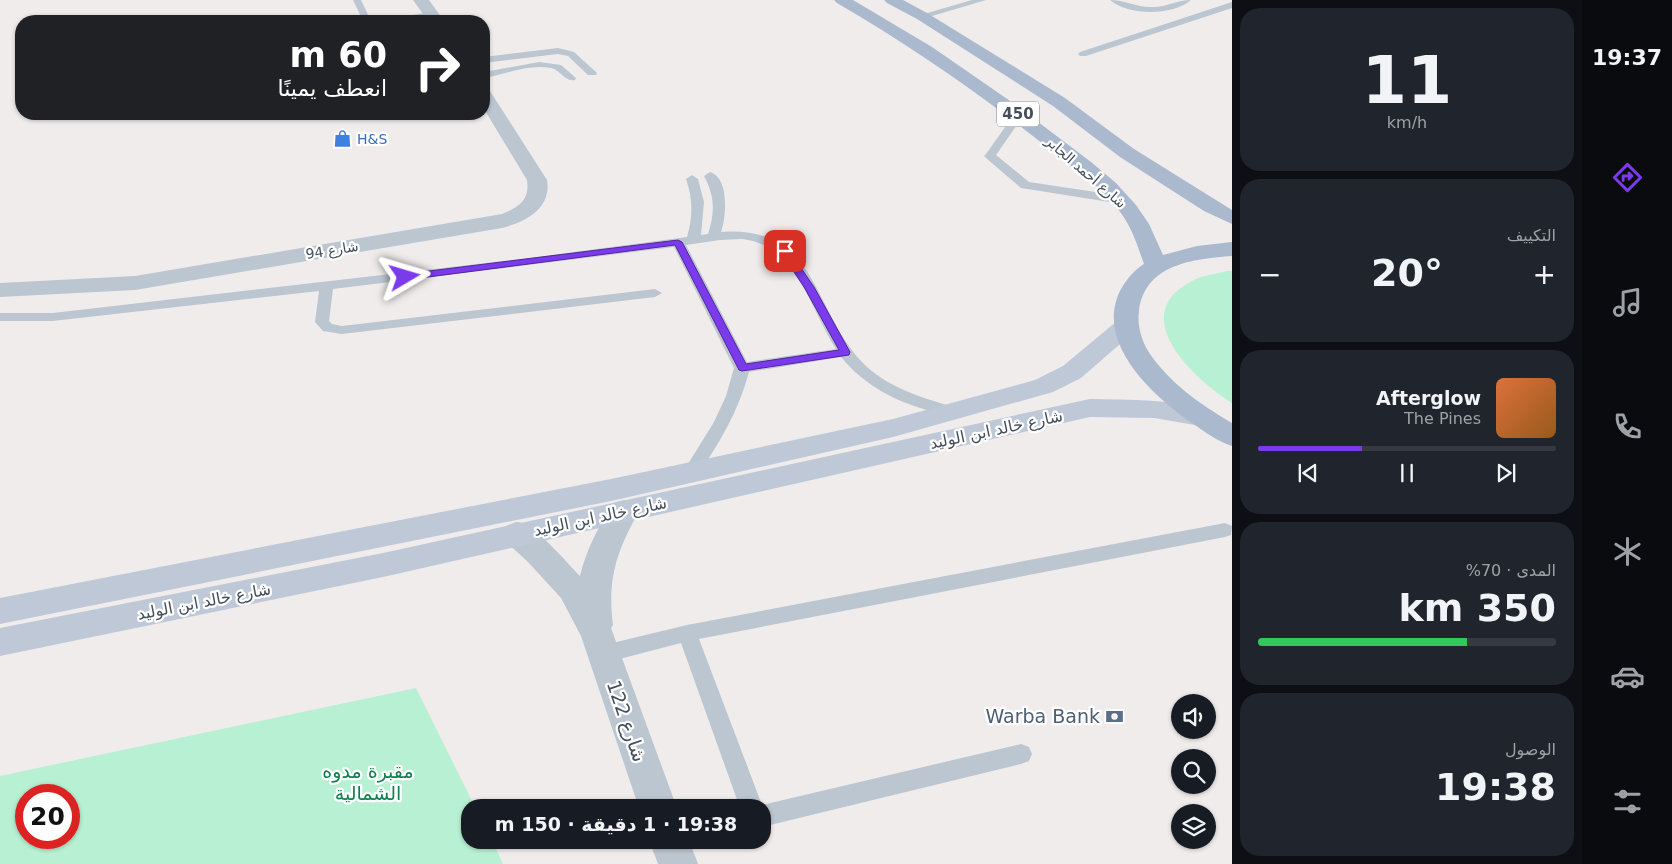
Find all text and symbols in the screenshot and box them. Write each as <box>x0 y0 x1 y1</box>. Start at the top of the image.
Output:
text: 60 m <box>290 35 387 75</box>
icon: right <box>405 35 470 100</box>
text: 11 <box>1362 43 1452 118</box>
text: 19:37 <box>1592 45 1662 70</box>
text: انعطف يمينًا <box>278 76 387 101</box>
road number: 450 <box>997 102 1039 126</box>
text: km/h <box>1387 113 1427 132</box>
shop icon: H&S <box>333 129 353 149</box>
place label: H&S <box>357 131 387 147</box>
street label: شارع أحمد الجابر <box>1041 131 1130 212</box>
icon: directions <box>1610 160 1645 195</box>
text: التكييف <box>1507 226 1556 245</box>
pin <box>764 230 806 272</box>
icon: arrive <box>771 237 799 265</box>
street label: شارع 94 <box>304 238 360 263</box>
position arrow <box>378 250 430 302</box>
text: 20° <box>1371 251 1443 295</box>
text: − <box>1258 258 1281 291</box>
text: + <box>1533 258 1556 291</box>
icon: music <box>1610 285 1645 320</box>
text: Afterglow <box>1376 387 1481 409</box>
street label: شارع خالد ابن الوليد <box>928 406 1065 454</box>
text: The Pines <box>1404 409 1481 428</box>
icon: phone <box>1610 409 1645 444</box>
icon: previous <box>1294 459 1322 487</box>
icon: pause <box>1393 459 1421 487</box>
icon: next <box>1492 459 1520 487</box>
street label: شارع خالد ابن الوليد <box>532 493 669 541</box>
icon: climate <box>1610 534 1645 569</box>
text: المدى · 70% <box>1466 561 1556 580</box>
street label: شارع خالد ابن الوليد <box>136 579 273 625</box>
text: 350 km <box>1399 586 1556 630</box>
icon: car <box>1610 659 1645 694</box>
street label: شارع 122 <box>602 677 651 765</box>
map controls <box>1171 694 1216 849</box>
button: sound <box>1171 694 1216 739</box>
place label: Warba Bank <box>986 705 1100 727</box>
bank icon: Warba Bank <box>1104 706 1124 726</box>
text: الوصول <box>1505 740 1556 759</box>
button: search <box>1171 749 1216 794</box>
park label: مقبرة مدوه الشمالية <box>322 760 414 804</box>
text: 19:38 <box>1435 765 1556 809</box>
speed limit sign: 20 <box>15 784 80 849</box>
icon: filters <box>1610 784 1645 819</box>
button: layers <box>1171 804 1216 849</box>
text: 19:38 · 1 دقيقة · 150 m <box>495 813 737 835</box>

